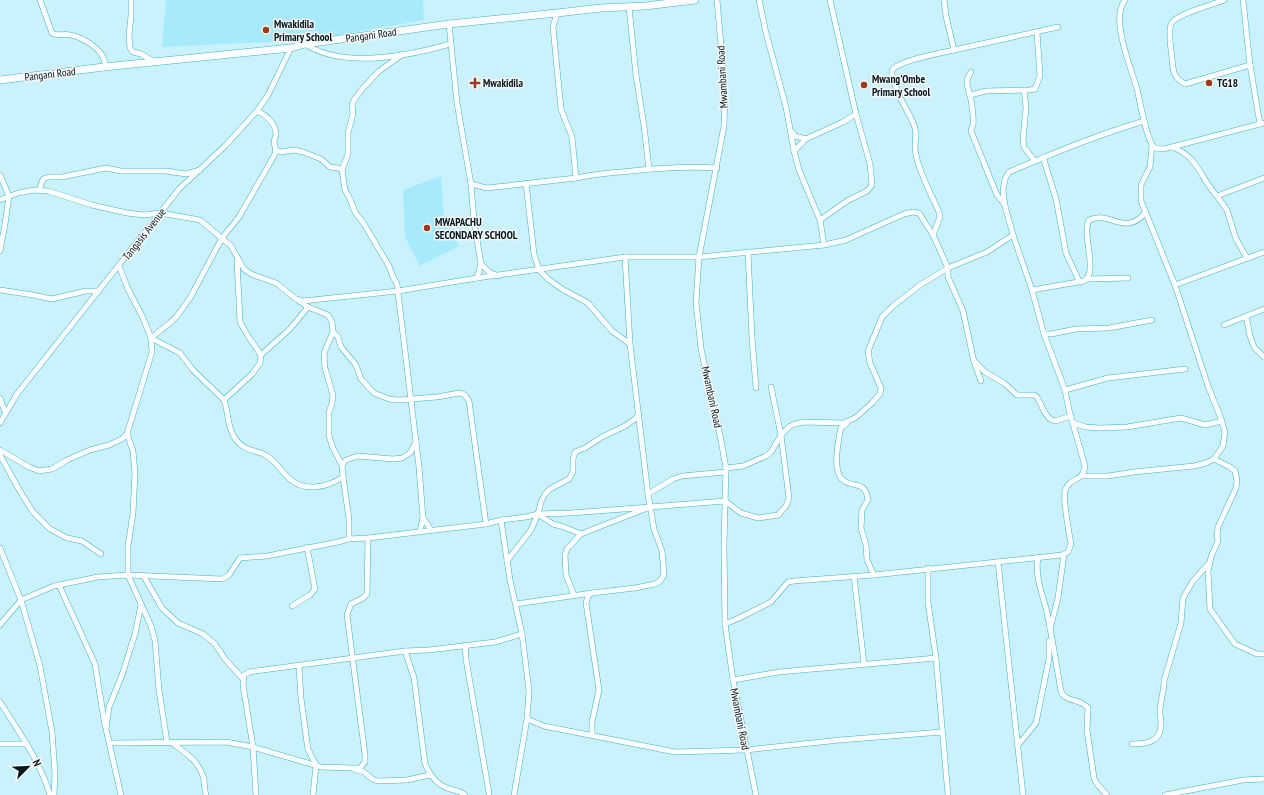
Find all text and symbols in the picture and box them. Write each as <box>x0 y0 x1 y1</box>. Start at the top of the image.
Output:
place label: Mwakidila Primary School <box>274 17 332 44</box>
street label: Pangani Road <box>345 24 398 46</box>
marker: Mwakidila Primary School <box>261 25 271 35</box>
street label: Mwambani Road <box>713 45 731 109</box>
street label: Pangani Road <box>24 64 77 84</box>
place label: Mwang'Ombe Primary School <box>872 72 930 99</box>
place label: Mwakidila <box>483 76 523 90</box>
place label: TG18 <box>1217 76 1238 90</box>
marker: Mwakidila <box>470 78 480 88</box>
marker: TG18 <box>1204 78 1214 88</box>
marker: Mwang'Ombe Primary School <box>859 80 869 90</box>
street label: Tangasis Avenue <box>119 205 169 263</box>
place label: MWAPACHU SECONDARY SCHOOL <box>435 215 518 242</box>
marker: MWAPACHU SECONDARY SCHOOL <box>422 223 432 233</box>
street label: Mwambani Road <box>699 365 725 429</box>
street label: Mwambani Road <box>727 687 753 751</box>
north arrow <box>8 747 48 787</box>
text: N <box>30 757 45 769</box>

